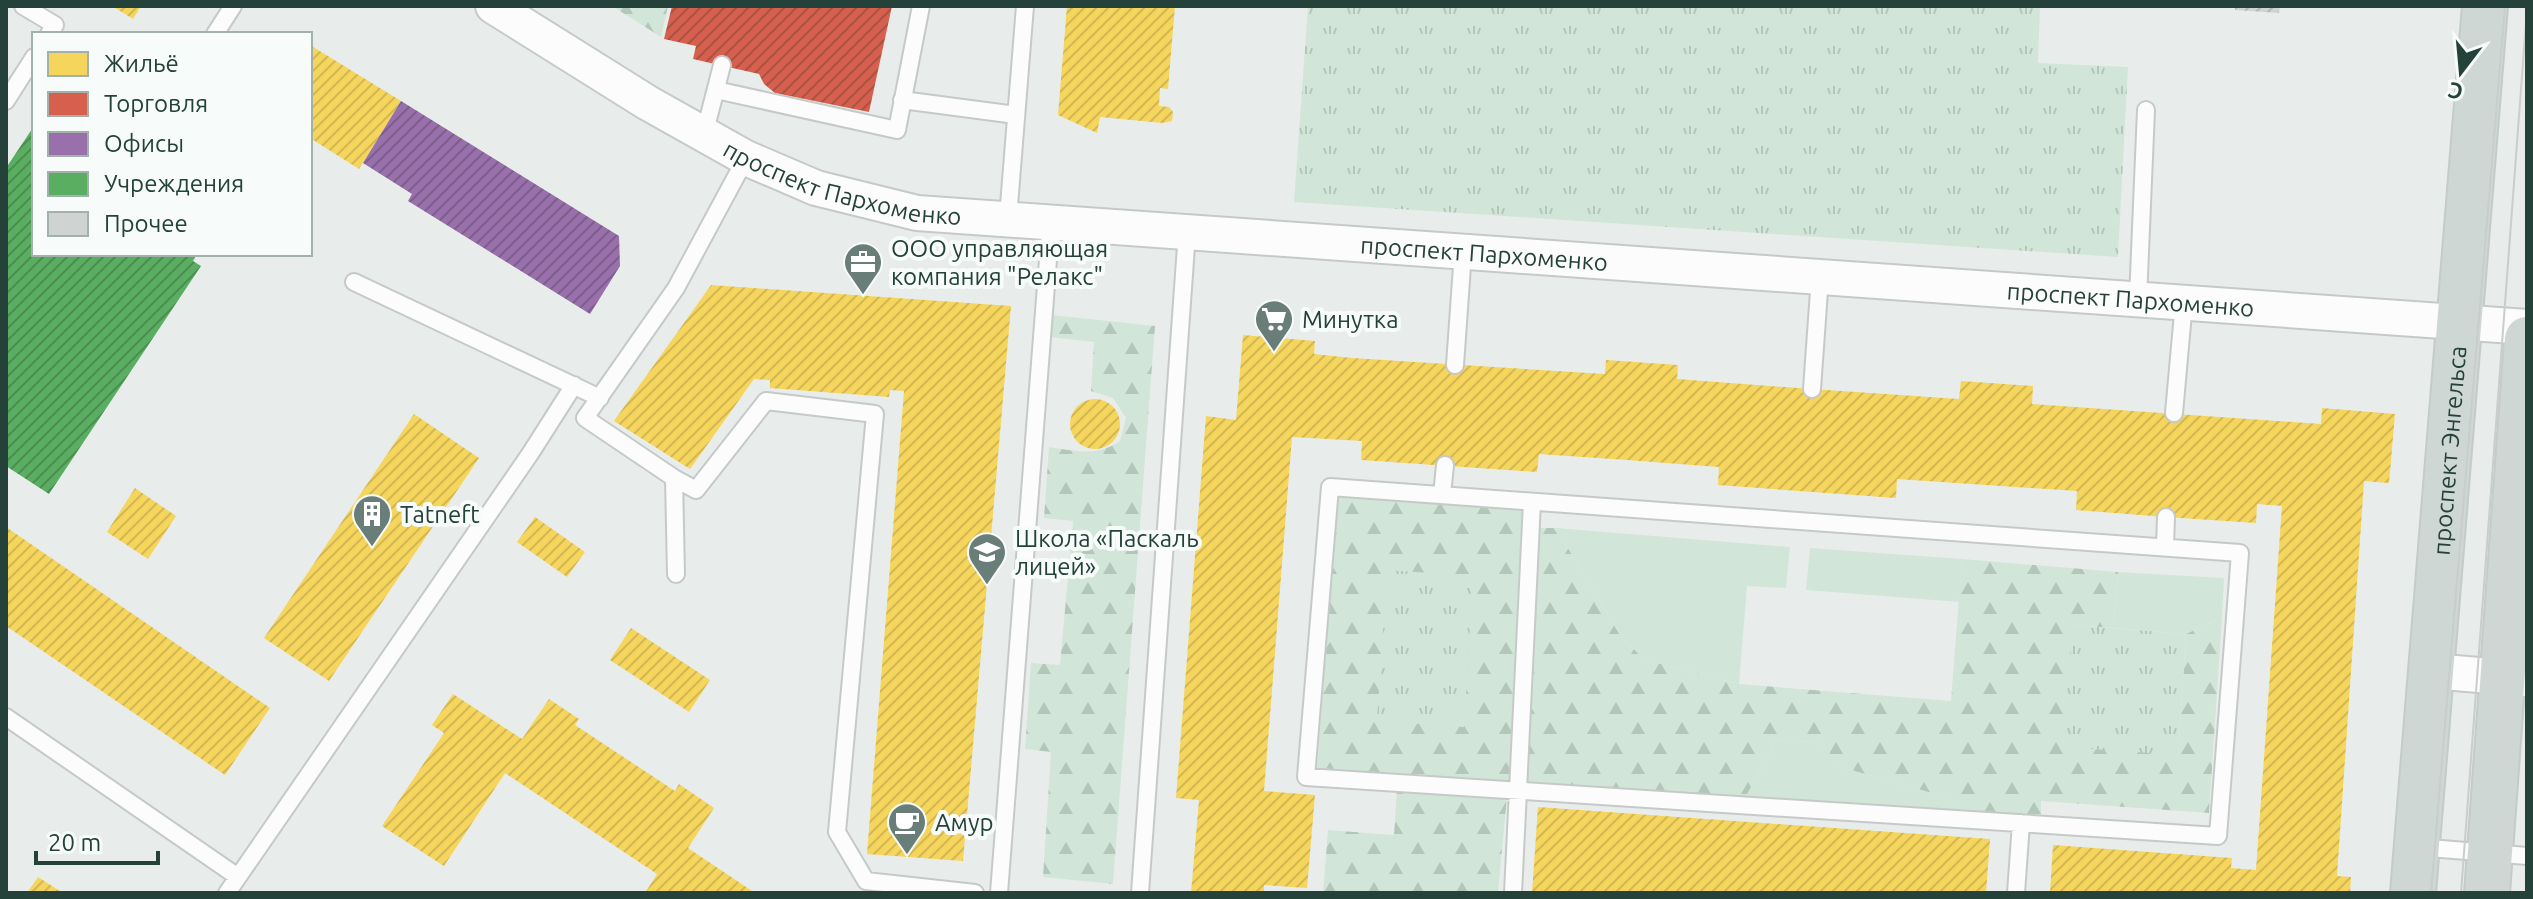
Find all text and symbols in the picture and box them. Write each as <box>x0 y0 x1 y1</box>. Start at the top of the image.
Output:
legend <box>32 32 312 256</box>
north arrow <box>2421 32 2501 112</box>
text: Жильё <box>104 50 179 77</box>
text: С <box>2445 78 2466 106</box>
text: Торговля <box>104 90 208 117</box>
text: Офисы <box>104 130 184 157</box>
street label: проспект Пархоменко <box>719 135 962 230</box>
text: Учреждения <box>104 170 244 197</box>
text: Прочее <box>104 210 188 237</box>
street label: проспект Пархоменко <box>1360 231 1609 275</box>
place label: ООО управляющая компания "Релакс" <box>891 235 1108 290</box>
office icon: ООО управляющая компания "Релакс" <box>842 241 884 296</box>
street label: проспект Пархоменко <box>2006 277 2255 321</box>
supermarket icon: Минутка <box>1253 298 1295 353</box>
place label: Минутка <box>1302 306 1398 333</box>
street label: проспект Энгельса <box>2427 345 2471 556</box>
building icon: Tatneft <box>351 493 393 548</box>
place label: Tatneft <box>400 501 480 528</box>
place label: Школа «Паскаль лицей» <box>1015 525 1199 580</box>
school or university icon: Школа «Паскаль лицей» <box>966 531 1008 586</box>
cafe icon: Амур <box>886 801 928 856</box>
place label: Амур <box>935 809 994 836</box>
scale bar <box>36 815 158 865</box>
text: 20 m <box>48 829 101 856</box>

